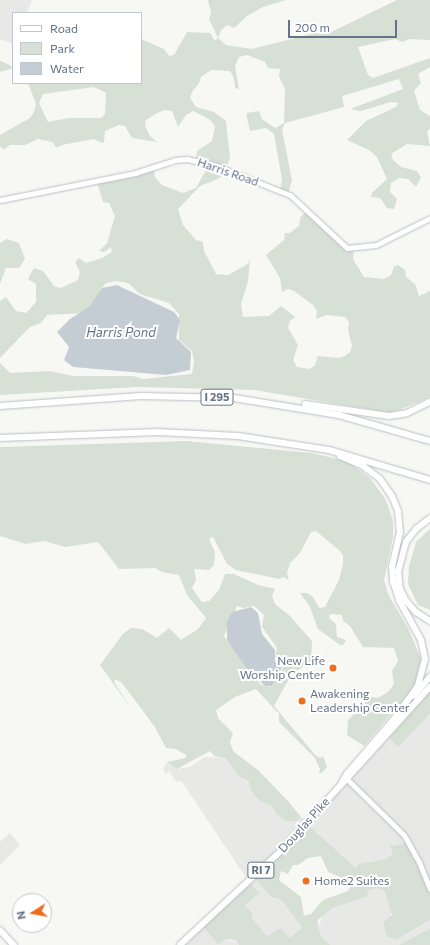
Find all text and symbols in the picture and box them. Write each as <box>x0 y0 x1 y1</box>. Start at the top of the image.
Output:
legend <box>12 12 142 84</box>
scale bar <box>290 12 399 38</box>
text: 200 m <box>295 20 330 34</box>
text: Road <box>50 21 78 35</box>
text: Park <box>50 41 75 55</box>
text: Water <box>50 61 84 75</box>
street label: Harris Road <box>196 155 260 189</box>
water label: Harris Pond <box>86 324 156 340</box>
road number: I 295 <box>200 388 234 406</box>
place label: New Life Worship Center <box>240 654 325 682</box>
marker: New Life Worship Center <box>328 663 338 673</box>
place label: Awakening Leadership Center <box>310 687 410 715</box>
marker: Awakening Leadership Center <box>297 696 307 706</box>
street label: Douglas Pike <box>275 794 333 856</box>
road number: RI 7 <box>247 861 275 879</box>
place label: Home2 Suites <box>314 874 389 888</box>
marker: Home2 Suites <box>301 876 311 886</box>
north arrow <box>12 893 52 933</box>
text: N <box>14 910 28 920</box>

